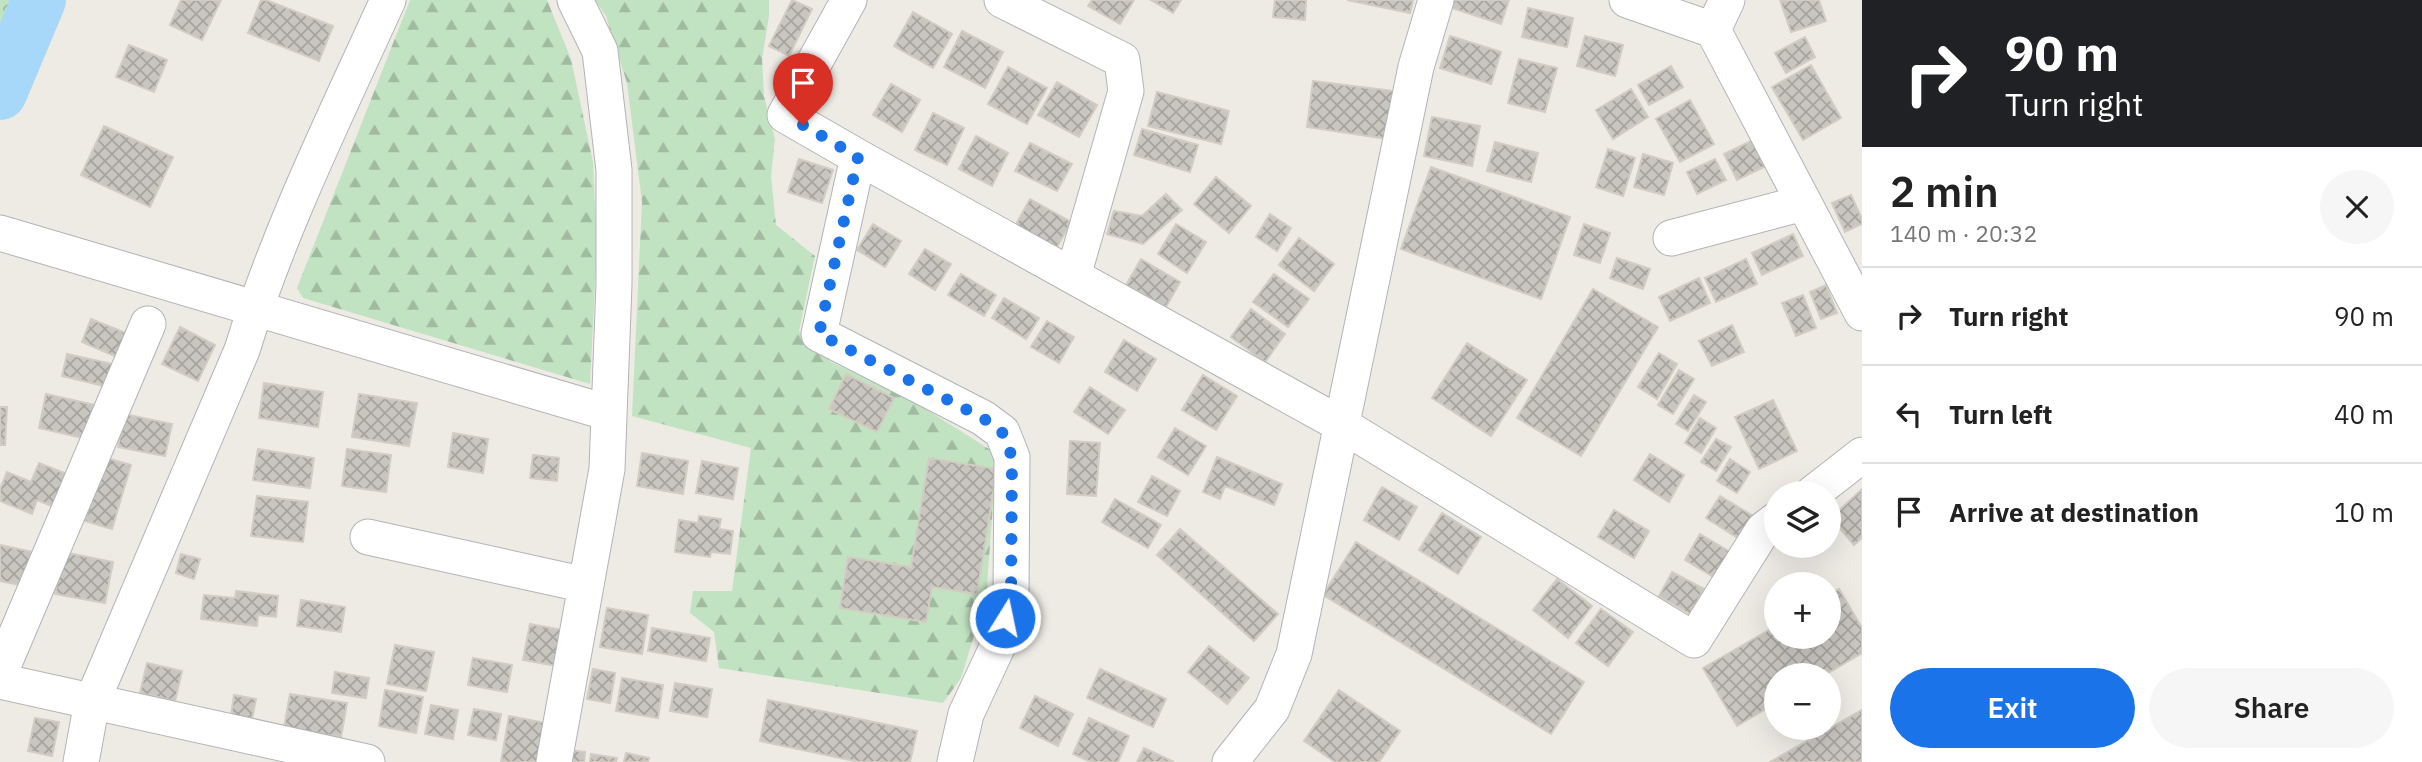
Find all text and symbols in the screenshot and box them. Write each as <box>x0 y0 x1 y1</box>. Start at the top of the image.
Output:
text: 90 m <box>2005 21 2119 84</box>
icon: right <box>1890 28 1981 119</box>
pin <box>773 53 833 125</box>
icon: arrive <box>784 64 822 102</box>
text: Turn right <box>2005 83 2143 125</box>
text: 2 min <box>1890 164 1999 219</box>
button: close <box>2320 170 2394 244</box>
text: 140 m · 20:32 <box>1890 218 2037 248</box>
icon: right <box>1890 297 1928 335</box>
text: Turn right <box>1949 299 2068 333</box>
text: 90 m <box>2334 299 2394 333</box>
icon: left <box>1890 395 1928 433</box>
text: Turn left <box>1949 397 2052 431</box>
text: 40 m <box>2334 397 2394 431</box>
map controls <box>1764 481 1841 740</box>
button: layers <box>1764 481 1841 558</box>
icon: arrive <box>1890 493 1928 531</box>
text: Arrive at destination <box>1949 495 2199 529</box>
text: 10 m <box>2334 495 2394 529</box>
button: + <box>1764 572 1841 649</box>
position arrow <box>968 581 1042 655</box>
button: − <box>1764 663 1841 740</box>
button: Exit <box>1890 668 2135 748</box>
button: Share <box>2149 668 2394 748</box>

